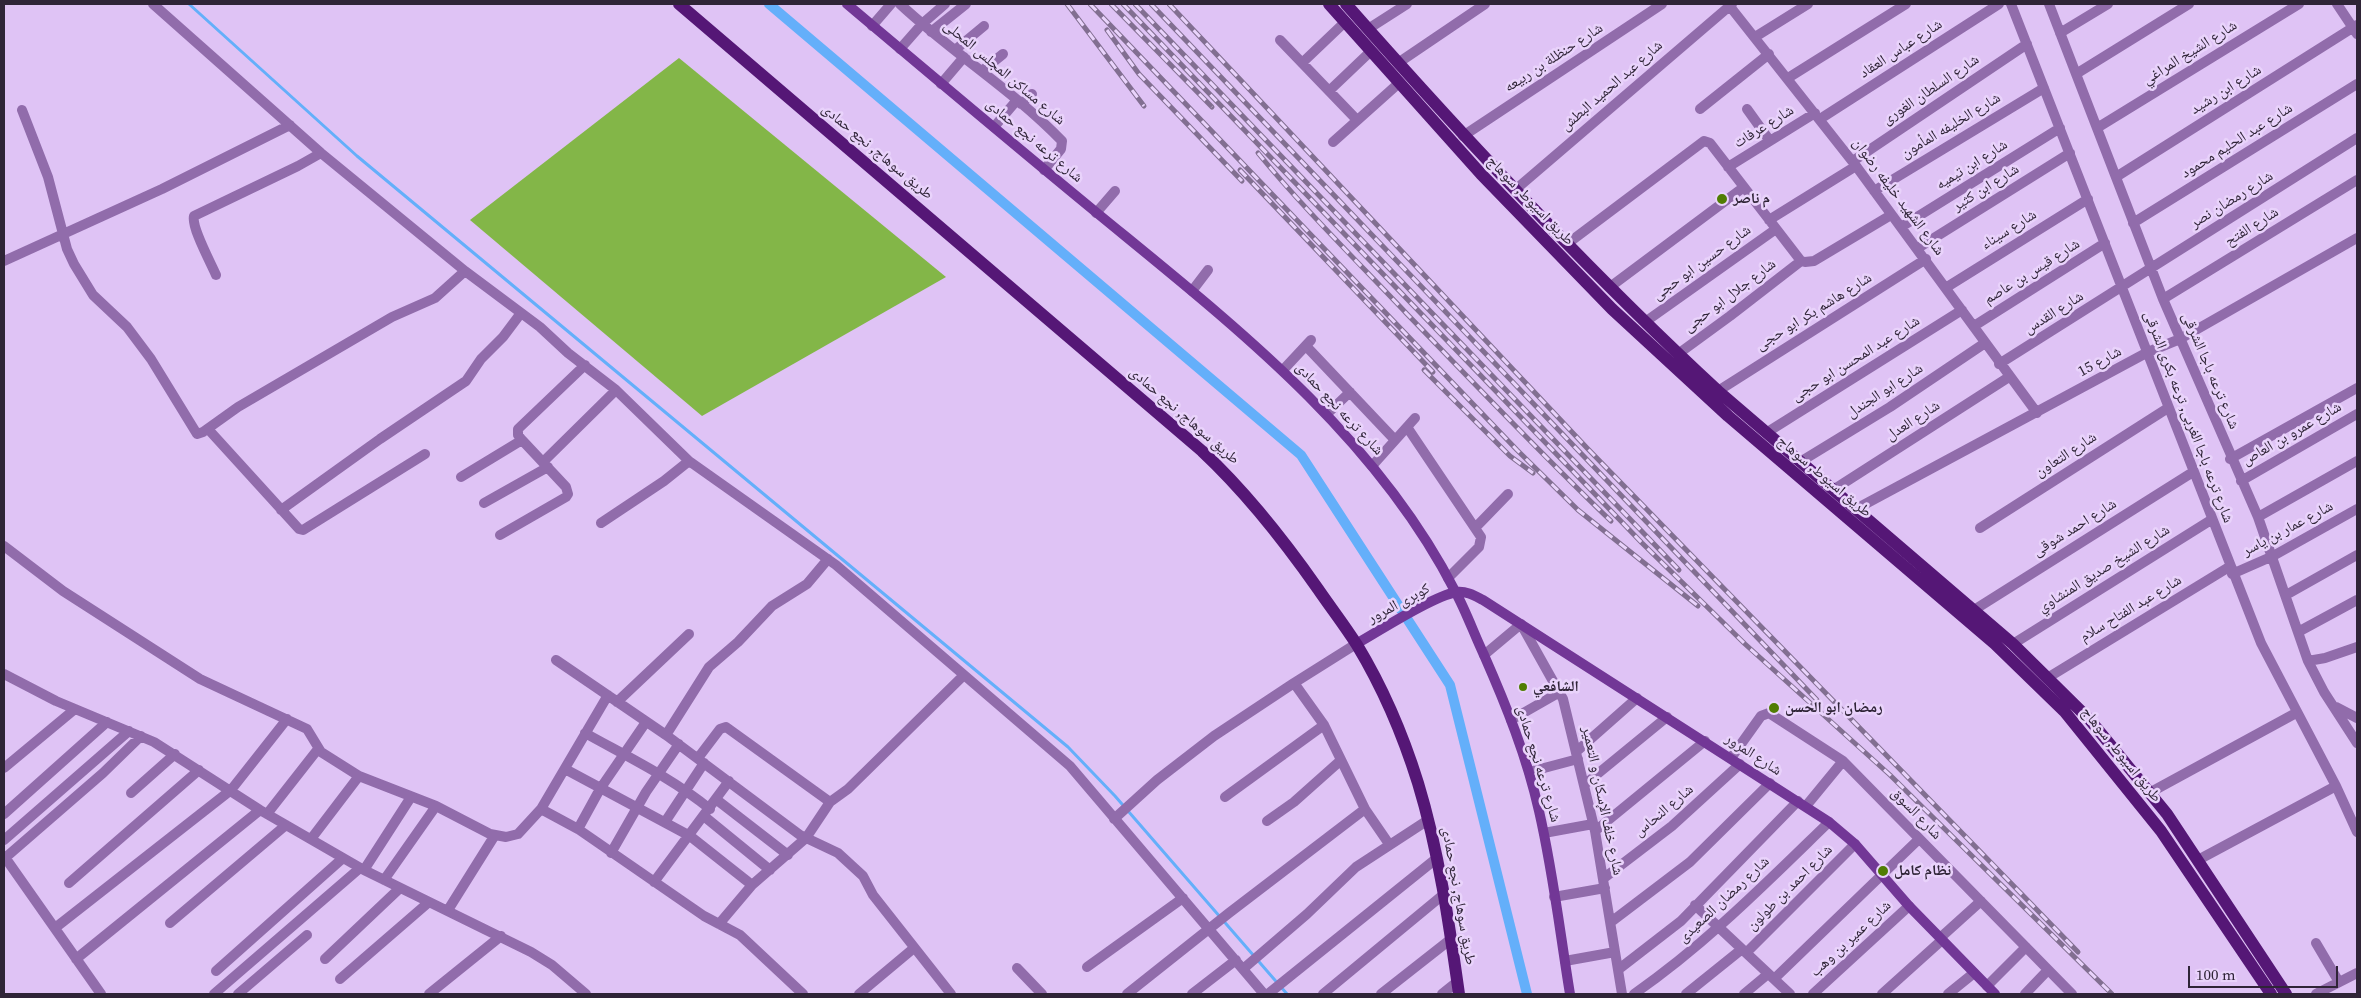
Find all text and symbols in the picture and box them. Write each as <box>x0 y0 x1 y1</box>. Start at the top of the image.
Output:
street label: شارع عباس العقاد <box>1856 16 1946 82</box>
street label: شارع مساكن المجلس المحلى <box>939 17 1069 129</box>
street label: شارع الشيخ المراغي <box>2139 17 2241 89</box>
street label: شارع حنظلة بن ربيعه <box>1501 19 1607 97</box>
street label: شارع عبد الحميد البطش <box>1557 37 1667 135</box>
street label: شارع السلطان الغورى <box>1879 51 1983 129</box>
street label: شارع ابن رشيد <box>2187 61 2265 119</box>
street label: شارع الخليفه المأمون <box>1898 89 2004 163</box>
street label: شارع ترعه نجع حمادى <box>982 95 1086 187</box>
street label: شارع عبد الحليم محمود <box>2178 99 2296 183</box>
street label: طريق سوهاج, نجع حمادى <box>818 100 936 204</box>
street label: شارع عرفات <box>1731 102 1797 152</box>
street label: شارع الشهيد خليفه رضوان <box>1848 135 1948 259</box>
street label: شارع ابن تيميه <box>1933 136 2011 194</box>
street label: طريق اسيوط, سوهاج <box>1483 152 1577 250</box>
street label: شارع ابن كثير <box>1949 160 2023 216</box>
street label: شارع رمضان نصر <box>2187 167 2277 233</box>
place label: م ناصر <box>1733 190 1770 208</box>
marker: م ناصر <box>1715 192 1729 206</box>
street label: شارع الفتح <box>2222 203 2282 251</box>
street label: شارع سيناء <box>1978 206 2040 254</box>
street label: شارع حسين ابو حجى <box>1649 221 1755 305</box>
street label: شارع قيس بن عاصم <box>1981 235 2083 309</box>
street label: شارع جلال ابو حجى <box>1680 255 1780 337</box>
street label: شارع هاشم بكر ابو حجى <box>1753 269 1875 355</box>
street label: شارع القدس <box>2021 288 2087 338</box>
street label: شارع ترعه باجا الغربى, ترعه بكرى الشرقى <box>2139 309 2237 525</box>
street label: شارع ترعه باجا الشرقى <box>2177 310 2243 432</box>
street label: شارع عبد المحسن ابو حجى <box>1789 312 1923 406</box>
street label: شارع 15 <box>2075 343 2125 381</box>
street label: شارع ترعه نجع حمادى <box>1291 359 1387 459</box>
street label: شارع ابو الجندل <box>1843 360 1927 422</box>
street label: طريق سوهاج, نجع حمادى <box>1125 363 1243 469</box>
street label: شارع العدل <box>1883 397 1943 445</box>
street label: شارع عمرو بن العاص <box>2239 398 2345 470</box>
street label: شارع التعاون <box>2032 428 2100 482</box>
street label: طريق اسيوط, سوهاج <box>1773 432 1875 522</box>
street label: شارع احمد شوقى <box>2030 495 2120 561</box>
street label: شارع عمار بن ياسر <box>2240 498 2336 560</box>
street label: شارع الشيخ صديق المنشاوي <box>2035 521 2173 617</box>
street label: شارع عبد الفتاح سلام <box>2077 571 2185 647</box>
street label: كوبرى المرور <box>1365 580 1433 628</box>
place label: الشافعي <box>1533 678 1579 696</box>
marker: الشافعي <box>1517 681 1529 693</box>
place label: رمضان ابو الحسن <box>1785 699 1883 717</box>
marker: رمضان ابو الحسن <box>1767 701 1781 715</box>
street label: شارع ترعه نجع حمادى <box>1512 704 1564 824</box>
street label: طريق اسيوط, سوهاج <box>2077 704 2165 806</box>
street label: شارع خلف الإسكان و التعمير <box>1577 725 1627 877</box>
street label: شارع المرور <box>1721 730 1785 780</box>
street label: شارع النحاس <box>1631 781 1697 841</box>
street label: شارع السوق <box>1887 784 1945 844</box>
street label: طريق سوهاج, نجع حمادى <box>1437 826 1479 966</box>
street label: شارع احمد بن طولون <box>1743 841 1837 935</box>
street label: شارع رمضان الصعيدى <box>1674 853 1774 947</box>
place label: نظام كامل <box>1894 862 1951 880</box>
marker: نظام كامل <box>1876 864 1890 878</box>
street label: شارع عمير بن وهب <box>1807 897 1895 981</box>
scale bar <box>2191 956 2341 988</box>
text: 100 m <box>2196 964 2236 985</box>

